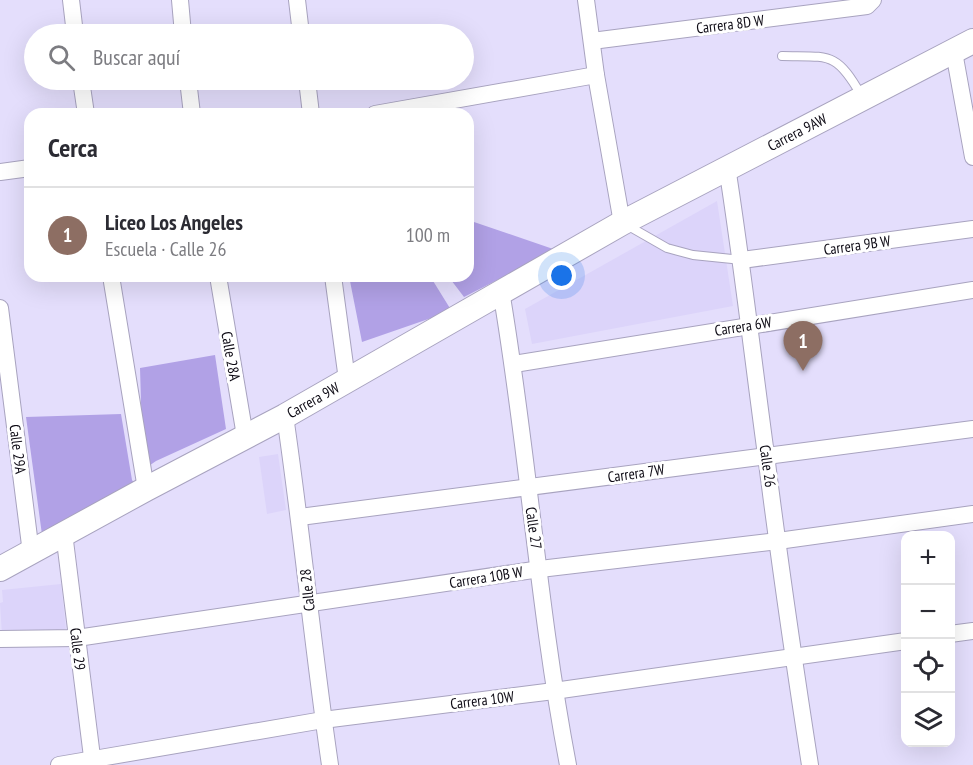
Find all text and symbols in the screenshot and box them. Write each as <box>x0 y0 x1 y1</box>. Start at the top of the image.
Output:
street label: Carrera 8D W <box>695 10 765 38</box>
search box <box>24 24 474 90</box>
icon: search <box>45 41 78 74</box>
text: Buscar aquí <box>93 43 180 71</box>
street label: Carrera 9AW <box>764 109 830 155</box>
text: Cerca <box>48 131 98 164</box>
text: Liceo Los Angeles <box>105 208 243 236</box>
text: 1 <box>63 222 72 248</box>
text: 100 m <box>406 222 450 248</box>
street label: Carrera 9B W <box>822 231 892 259</box>
text: Escuela · Calle 26 <box>105 236 227 262</box>
your location <box>547 261 576 290</box>
street label: Carrera 6W <box>713 312 773 340</box>
pin: 1 <box>784 322 822 371</box>
street label: Calle 28A <box>217 330 245 383</box>
street label: Carrera 9W <box>283 378 343 422</box>
street label: Calle 29A <box>6 423 31 476</box>
street label: Calle 26 <box>756 444 780 489</box>
street label: Carrera 7W <box>606 460 666 486</box>
street label: Calle 27 <box>522 506 546 550</box>
map controls <box>901 531 955 747</box>
button: + <box>901 531 955 585</box>
street label: Carrera 10B W <box>448 562 524 592</box>
street label: Calle 28 <box>295 568 319 612</box>
button: − <box>901 585 955 639</box>
street label: Calle 29 <box>66 627 90 671</box>
button: locate <box>901 639 955 693</box>
street label: Carrera 10W <box>449 687 515 713</box>
button: layers <box>901 693 955 747</box>

